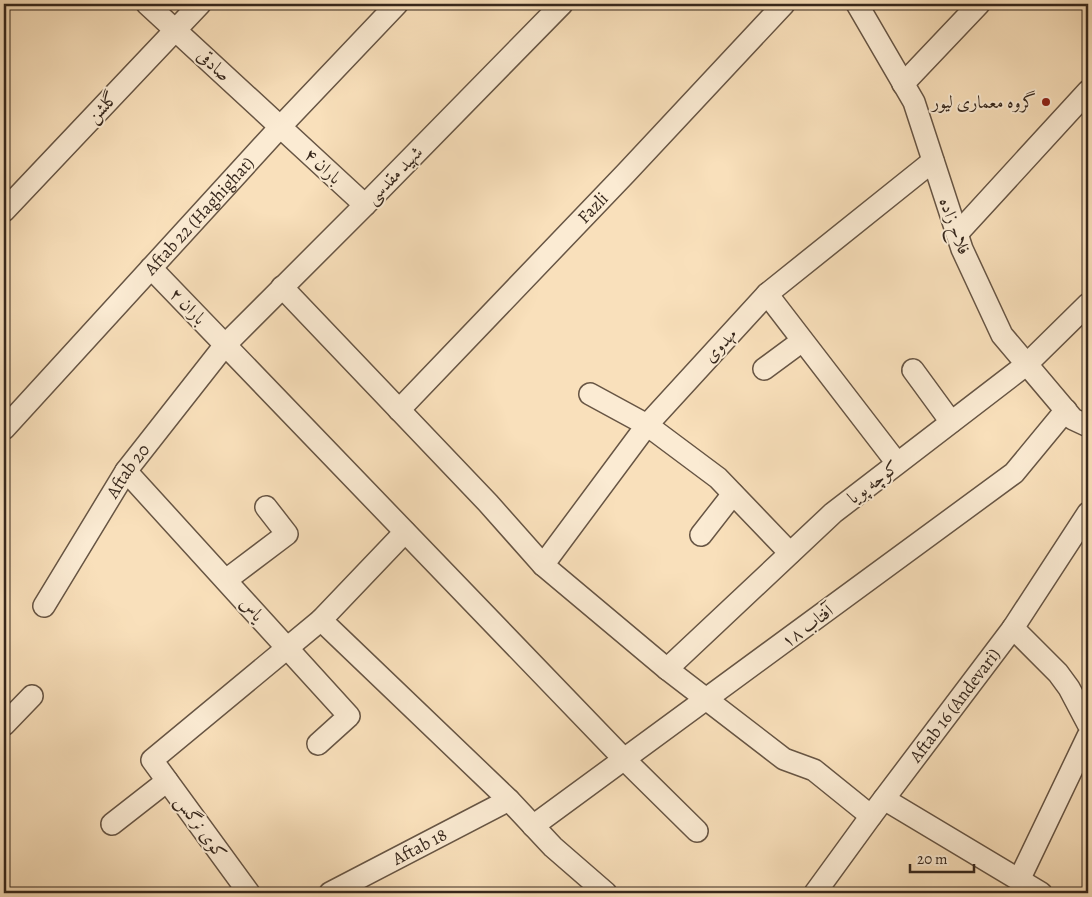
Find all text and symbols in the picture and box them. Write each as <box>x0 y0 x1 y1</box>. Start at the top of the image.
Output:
street label: صادقی <box>192 43 236 87</box>
street label: گلشن <box>81 86 123 128</box>
place label: گروه معماری لیور <box>930 90 1036 114</box>
marker: گروه معماری لیور <box>1040 96 1052 108</box>
street label: شهید مقدسی <box>360 141 429 210</box>
street label: باران ۴ <box>299 143 347 189</box>
street label: Aftab 22 (Haghighat) <box>138 151 259 281</box>
street label: Fazli <box>572 187 613 229</box>
street label: فلاح زاده <box>930 194 976 259</box>
street label: باران ۲ <box>164 282 212 330</box>
street label: مهدوی <box>698 322 742 367</box>
street label: Aftab 20 <box>100 439 155 503</box>
street label: کوچه پویا <box>842 455 904 510</box>
street label: یاس <box>235 592 270 628</box>
street label: آفتاب ۱۸ <box>776 598 840 653</box>
street label: Aftab 16 (Andevari) <box>903 643 1006 768</box>
street label: کوی نرگس <box>170 790 232 864</box>
street label: Aftab 18 <box>387 822 451 871</box>
scale bar <box>910 842 973 874</box>
text: 20 m <box>917 849 948 869</box>

